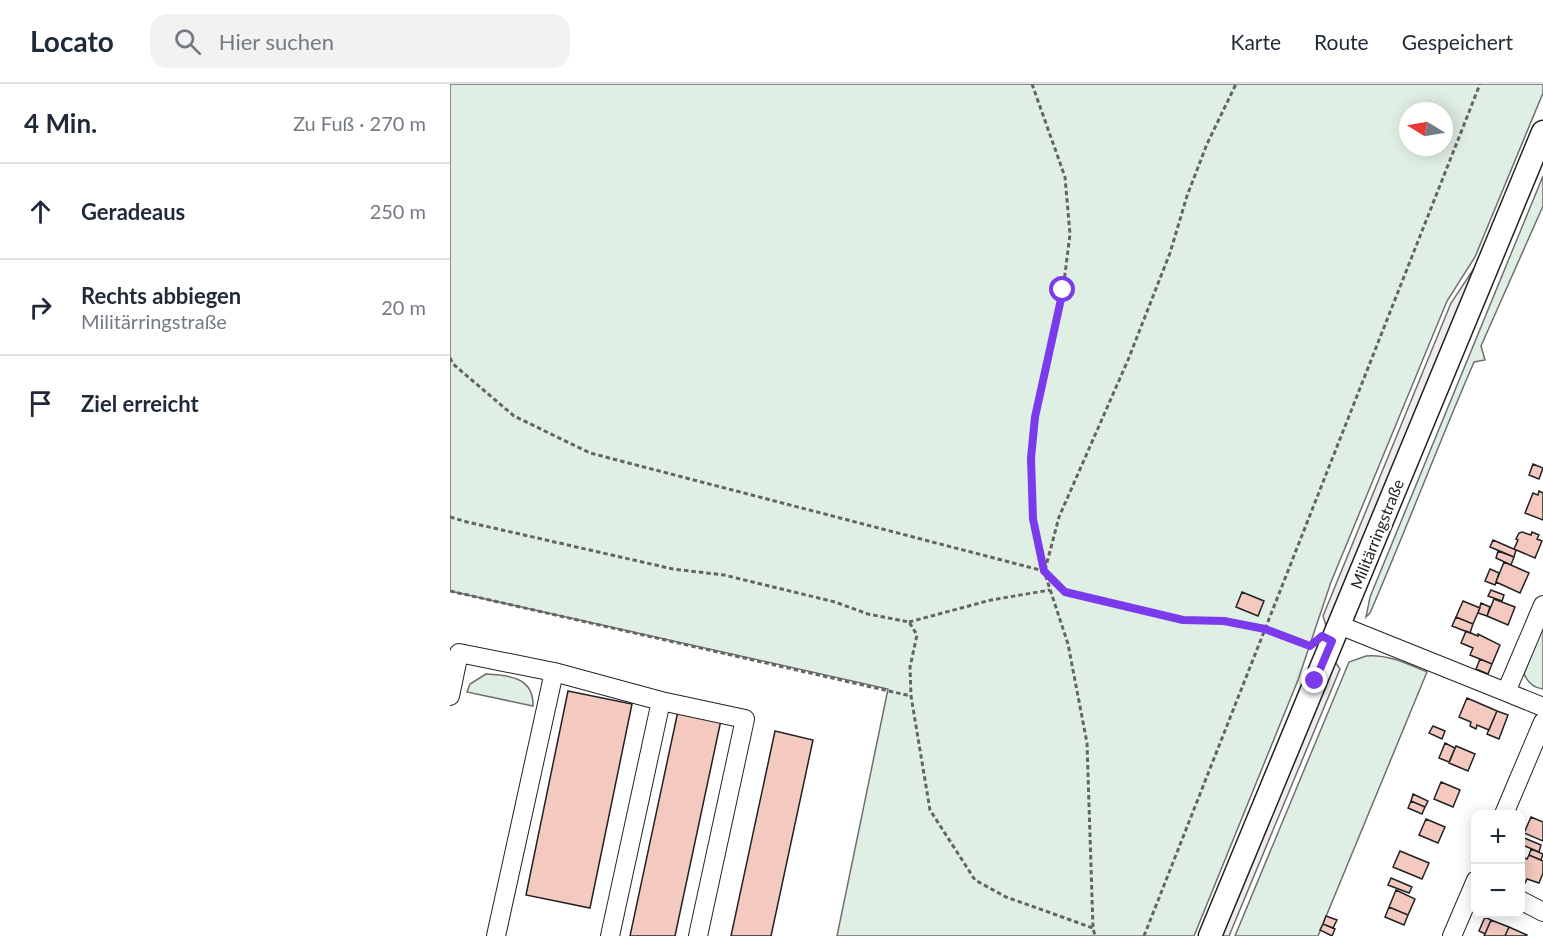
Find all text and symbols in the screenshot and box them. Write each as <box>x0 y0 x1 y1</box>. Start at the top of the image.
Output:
search box <box>150 14 570 68</box>
text: Locato <box>30 24 114 58</box>
icon: search <box>171 25 204 58</box>
text: Hier suchen <box>219 28 334 55</box>
text: Karte <box>1231 29 1281 54</box>
text: Route <box>1314 29 1369 54</box>
text: Gespeichert <box>1402 29 1513 54</box>
north arrow <box>1399 102 1453 156</box>
text: 4 Min. <box>24 107 97 139</box>
text: Zu Fuß · 270 m <box>293 111 426 135</box>
icon: ahead <box>24 195 57 228</box>
text: Geradeaus <box>81 198 185 225</box>
text: 250 m <box>370 199 426 223</box>
route start <box>1049 276 1075 302</box>
text: Rechts abbiegen <box>81 282 241 309</box>
icon: right <box>24 291 57 324</box>
text: 20 m <box>381 295 426 319</box>
text: Militärringstraße <box>81 309 227 333</box>
icon: arrive <box>24 387 57 420</box>
text: Ziel erreicht <box>81 390 199 417</box>
street label: Militärringstraße <box>1346 476 1407 591</box>
route end <box>1301 667 1327 693</box>
map controls <box>1471 810 1525 918</box>
button: + <box>1471 810 1525 864</box>
button: − <box>1471 864 1525 918</box>

